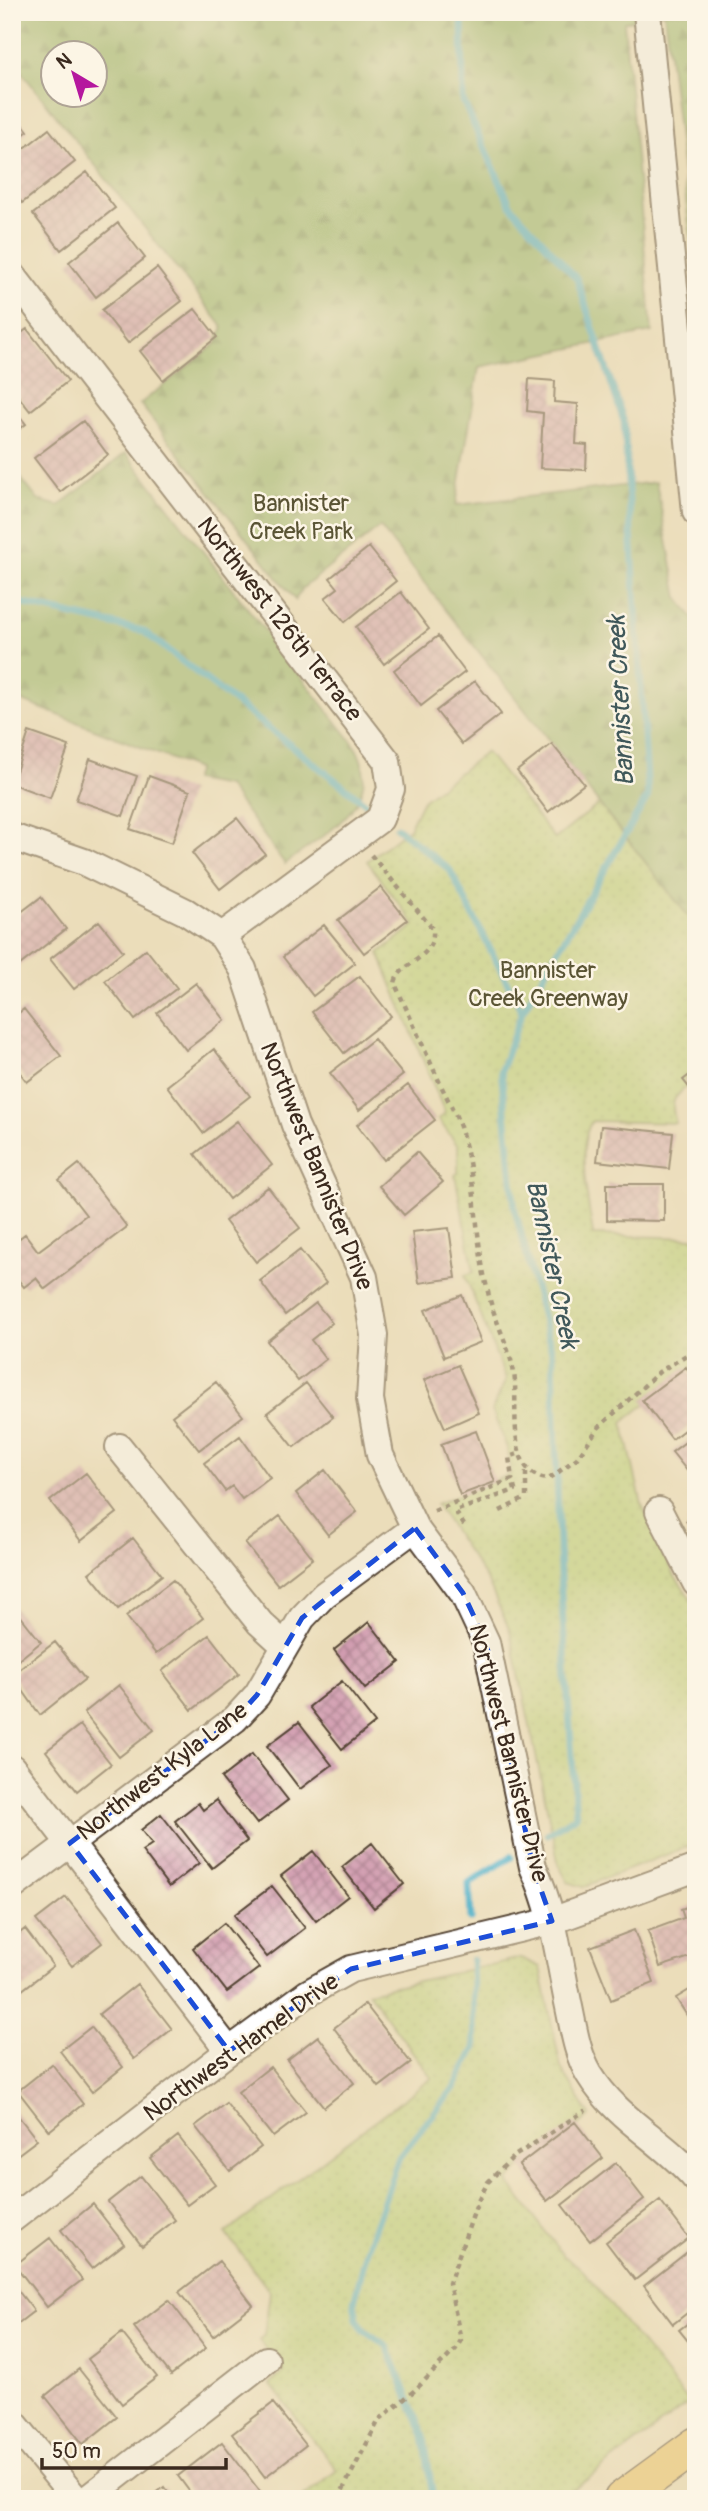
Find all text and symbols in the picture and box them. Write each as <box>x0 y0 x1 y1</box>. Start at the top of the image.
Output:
north arrow <box>38 38 108 108</box>
text: N <box>52 48 77 75</box>
park label: Bannister Creek Park <box>249 489 353 546</box>
street label: Northwest 126th Terrace <box>191 511 368 727</box>
water label: Bannister Creek <box>600 612 641 787</box>
park label: Bannister Creek Greenway <box>468 956 628 1013</box>
street label: Northwest Bannister Drive <box>253 1038 380 1295</box>
water label: Bannister Creek <box>519 1177 586 1353</box>
street label: Northwest Bannister Drive <box>462 1621 555 1885</box>
street label: Northwest Kyla Lane <box>71 1696 253 1847</box>
street label: Northwest Hamel Drive <box>138 1967 345 2128</box>
scale bar <box>42 2427 226 2471</box>
text: 50 m <box>52 2438 101 2465</box>

